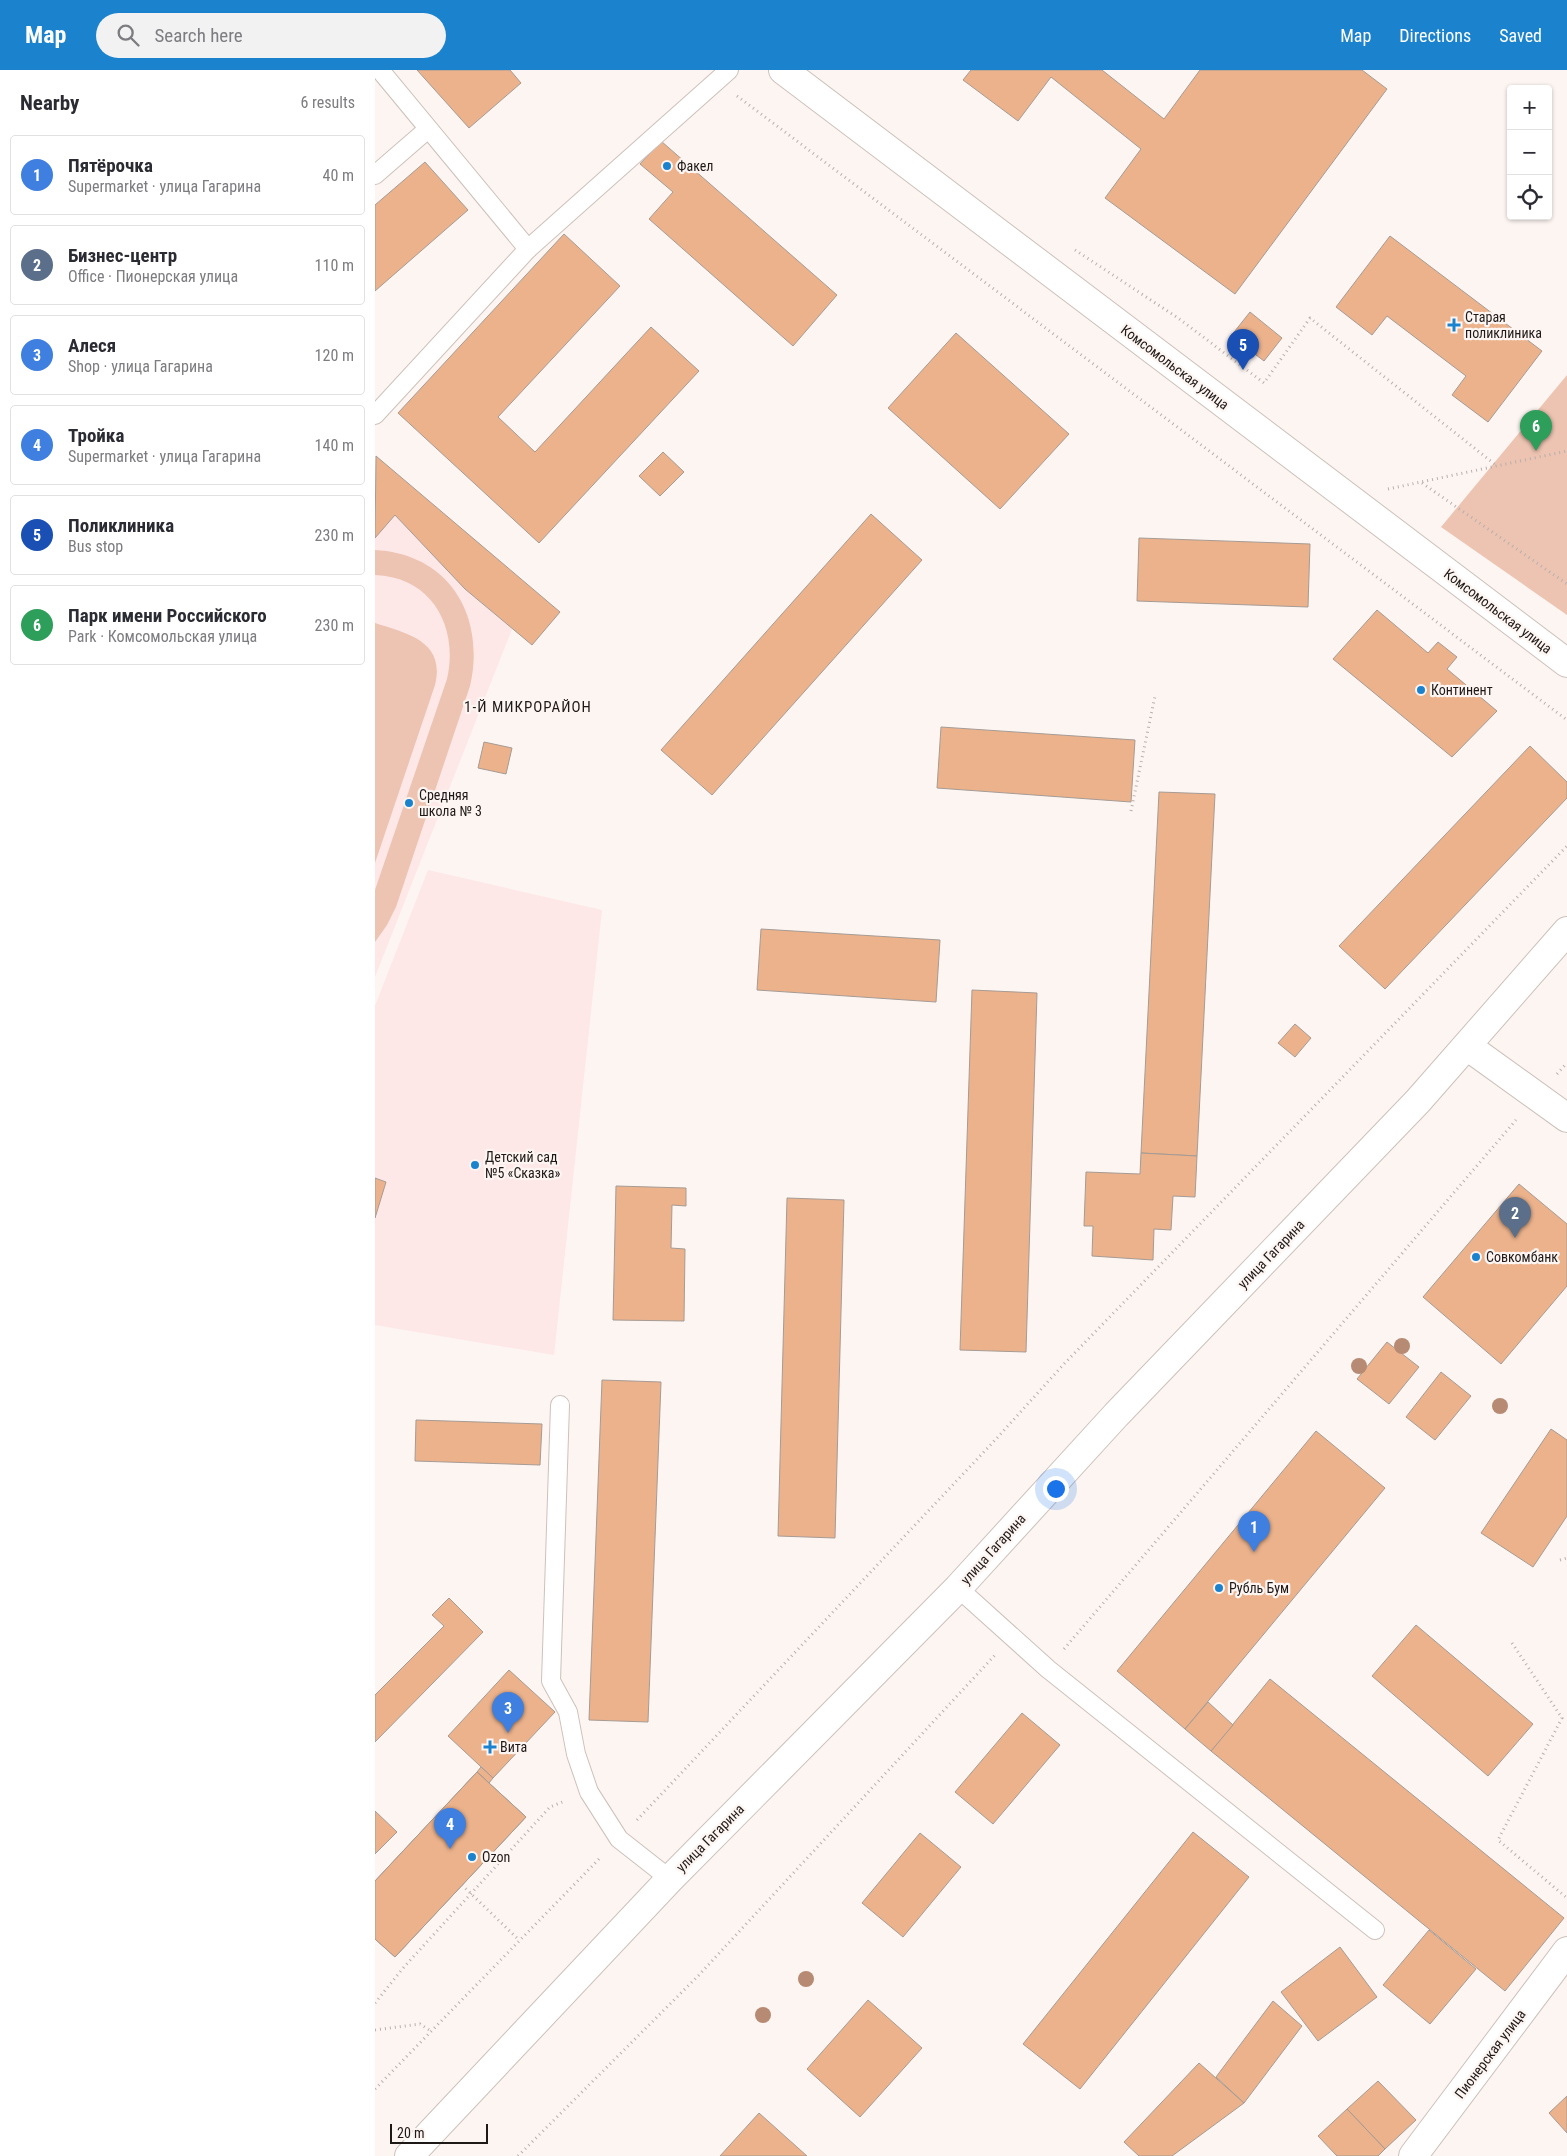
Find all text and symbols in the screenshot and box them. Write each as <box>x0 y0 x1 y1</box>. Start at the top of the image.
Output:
search box <box>96 13 446 58</box>
text: Map <box>25 21 66 49</box>
icon: search <box>114 21 142 49</box>
text: Search here <box>154 24 243 47</box>
text: Map <box>1340 25 1371 46</box>
text: Directions <box>1399 25 1471 46</box>
text: Saved <box>1499 25 1542 46</box>
map controls <box>1507 85 1552 220</box>
button: + <box>1507 85 1552 130</box>
text: Nearby <box>20 91 79 115</box>
text: 6 results <box>300 93 355 112</box>
button: − <box>1507 130 1552 175</box>
text: Пятёрочка <box>68 154 153 177</box>
place label: Факел <box>677 158 714 174</box>
marker: Факел <box>661 160 673 172</box>
text: 1 <box>33 166 41 185</box>
text: 40 m <box>322 166 354 185</box>
button: locate <box>1507 175 1552 220</box>
text: Supermarket · улица Гагарина <box>68 177 261 196</box>
text: Бизнес-центр <box>68 244 177 267</box>
text: 2 <box>33 256 41 275</box>
text: 110 m <box>315 256 354 275</box>
text: Office · Пионерская улица <box>68 267 238 286</box>
place label: Старая поликлиника <box>1465 309 1542 341</box>
marker: Старая поликлиника <box>1447 318 1461 332</box>
street label: Комсомольская улица <box>1118 321 1232 413</box>
pin: 5 <box>1227 329 1259 370</box>
text: Алеся <box>68 334 116 357</box>
text: 3 <box>33 346 41 365</box>
text: 120 m <box>315 346 354 365</box>
text: Shop · улица Гагарина <box>68 357 213 376</box>
pin: 6 <box>1520 410 1552 451</box>
text: Тройка <box>68 424 124 447</box>
text: 4 <box>33 436 41 455</box>
text: 140 m <box>315 436 354 455</box>
text: Supermarket · улица Гагарина <box>68 447 261 466</box>
text: Поликлиника <box>68 514 174 537</box>
text: 5 <box>33 526 41 545</box>
text: 230 m <box>315 526 354 545</box>
text: Bus stop <box>68 537 123 556</box>
street label: Комсомольская улица <box>1441 565 1555 657</box>
text: Парк имени Российского <box>68 604 267 627</box>
text: 6 <box>33 616 41 635</box>
text: 230 m <box>315 616 354 635</box>
text: Park · Комсомольская улица <box>68 627 257 646</box>
place label: Континент <box>1431 682 1493 698</box>
marker: Континент <box>1415 684 1427 696</box>
district label: 1-Й МИКРОРАЙОН <box>464 698 592 716</box>
place label: Средняя школа № 3 <box>419 787 482 819</box>
marker: Средняя школа № 3 <box>403 797 415 809</box>
place label: Детский сад №5 «Сказка» <box>485 1149 560 1181</box>
marker: Детский сад №5 «Сказка» <box>469 1159 481 1171</box>
pin: 2 <box>1499 1197 1531 1238</box>
street label: улица Гагарина <box>1234 1216 1308 1292</box>
place label: Совкомбанк <box>1486 1249 1558 1265</box>
marker: Совкомбанк <box>1470 1251 1482 1263</box>
your location <box>1043 1476 1069 1502</box>
street label: улица Гагарина <box>957 1511 1029 1587</box>
pin: 1 <box>1238 1511 1270 1552</box>
place label: Рубль Бум <box>1229 1580 1289 1596</box>
marker: Рубль Бум <box>1213 1582 1225 1594</box>
pin: 3 <box>492 1692 524 1733</box>
place label: Вита <box>500 1739 527 1755</box>
marker: Вита <box>484 1741 496 1753</box>
street label: улица Гагарина <box>673 1801 747 1875</box>
pin: 4 <box>434 1808 466 1849</box>
place label: Ozon <box>482 1849 510 1865</box>
marker: Ozon <box>466 1851 478 1863</box>
street label: Пионерская улица <box>1451 2006 1529 2102</box>
scale bar <box>390 2121 487 2144</box>
text: 20 m <box>397 2125 425 2141</box>

